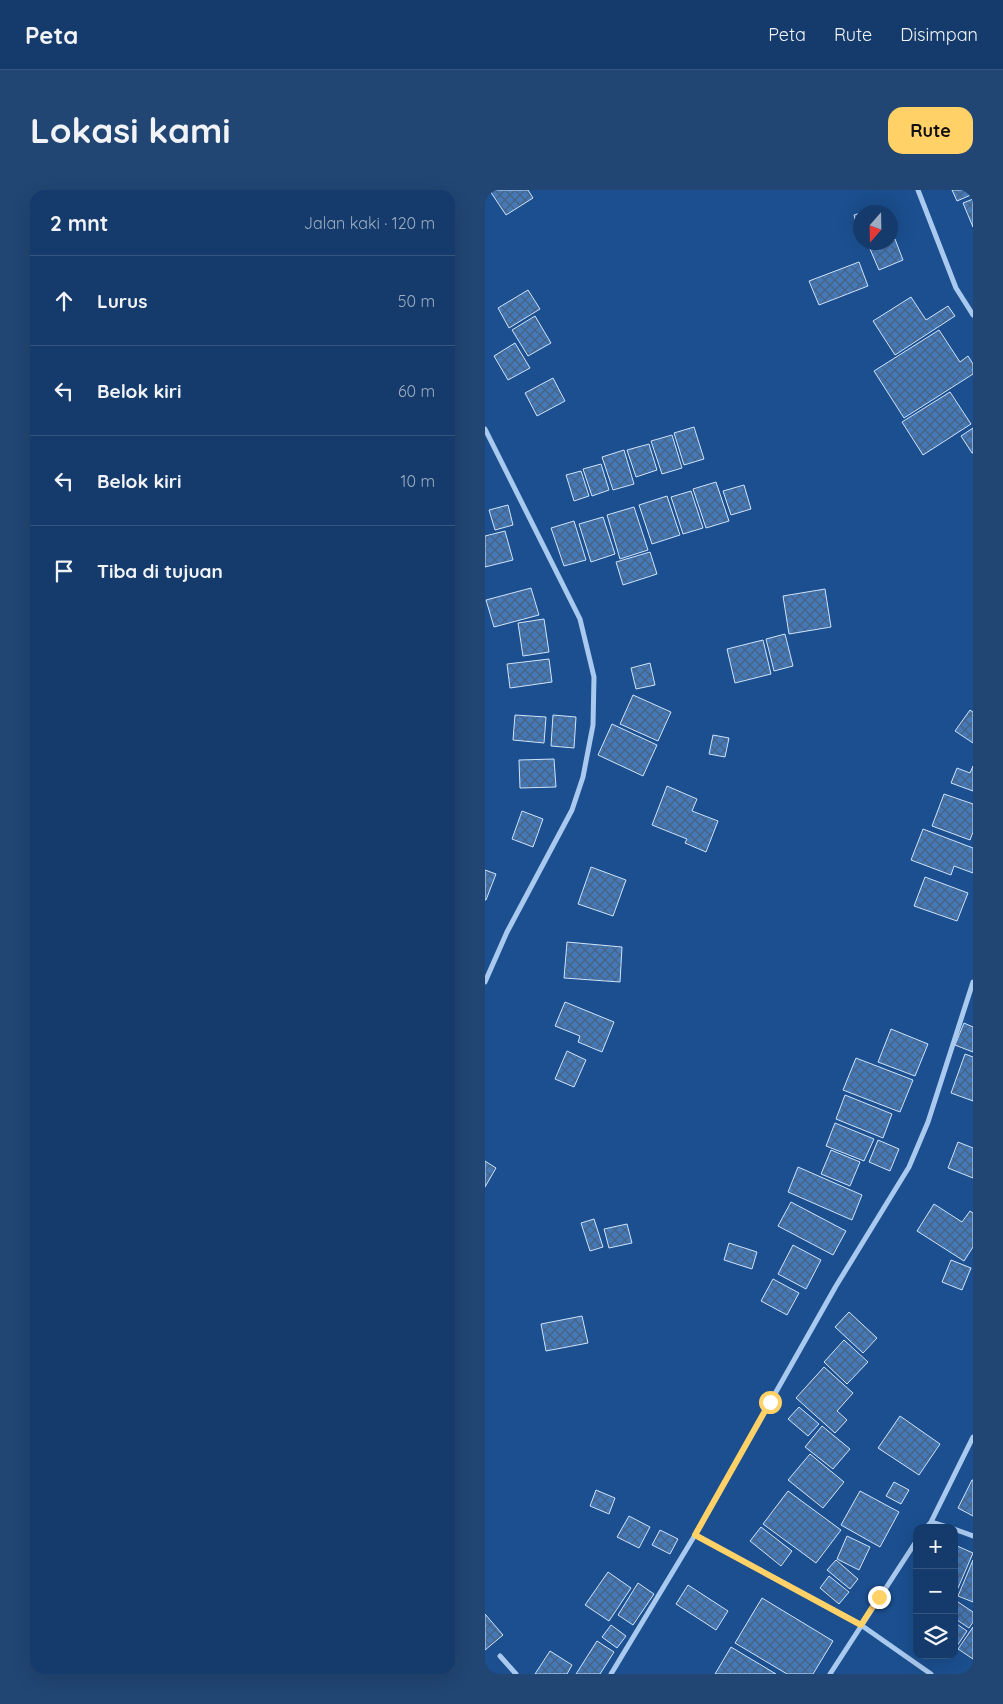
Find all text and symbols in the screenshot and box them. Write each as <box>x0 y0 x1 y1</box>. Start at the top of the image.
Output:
text: Peta <box>25 20 78 50</box>
text: Peta <box>768 23 806 46</box>
text: Rute <box>834 23 872 46</box>
text: Disimpan <box>900 23 978 46</box>
button: Rute <box>888 107 973 154</box>
text: Lokasi kami <box>30 108 230 152</box>
north arrow <box>853 205 898 250</box>
text: 2 mnt <box>50 210 108 236</box>
text: Jalan kaki · 120 m <box>304 213 435 233</box>
icon: ahead <box>50 287 78 315</box>
text: Lurus <box>97 289 147 313</box>
text: 50 m <box>398 291 435 311</box>
icon: left <box>50 377 78 405</box>
text: Belok kiri <box>97 379 182 403</box>
text: 60 m <box>398 381 435 401</box>
icon: left <box>50 467 78 495</box>
text: Belok kiri <box>97 469 182 493</box>
text: 10 m <box>401 471 435 491</box>
icon: arrive <box>50 557 78 585</box>
text: Tiba di tujuan <box>97 559 223 583</box>
route start <box>759 1391 782 1414</box>
map controls <box>913 1524 958 1659</box>
button: + <box>913 1524 958 1569</box>
button: − <box>913 1569 958 1614</box>
route end <box>868 1586 891 1609</box>
button: layers <box>913 1614 958 1659</box>

